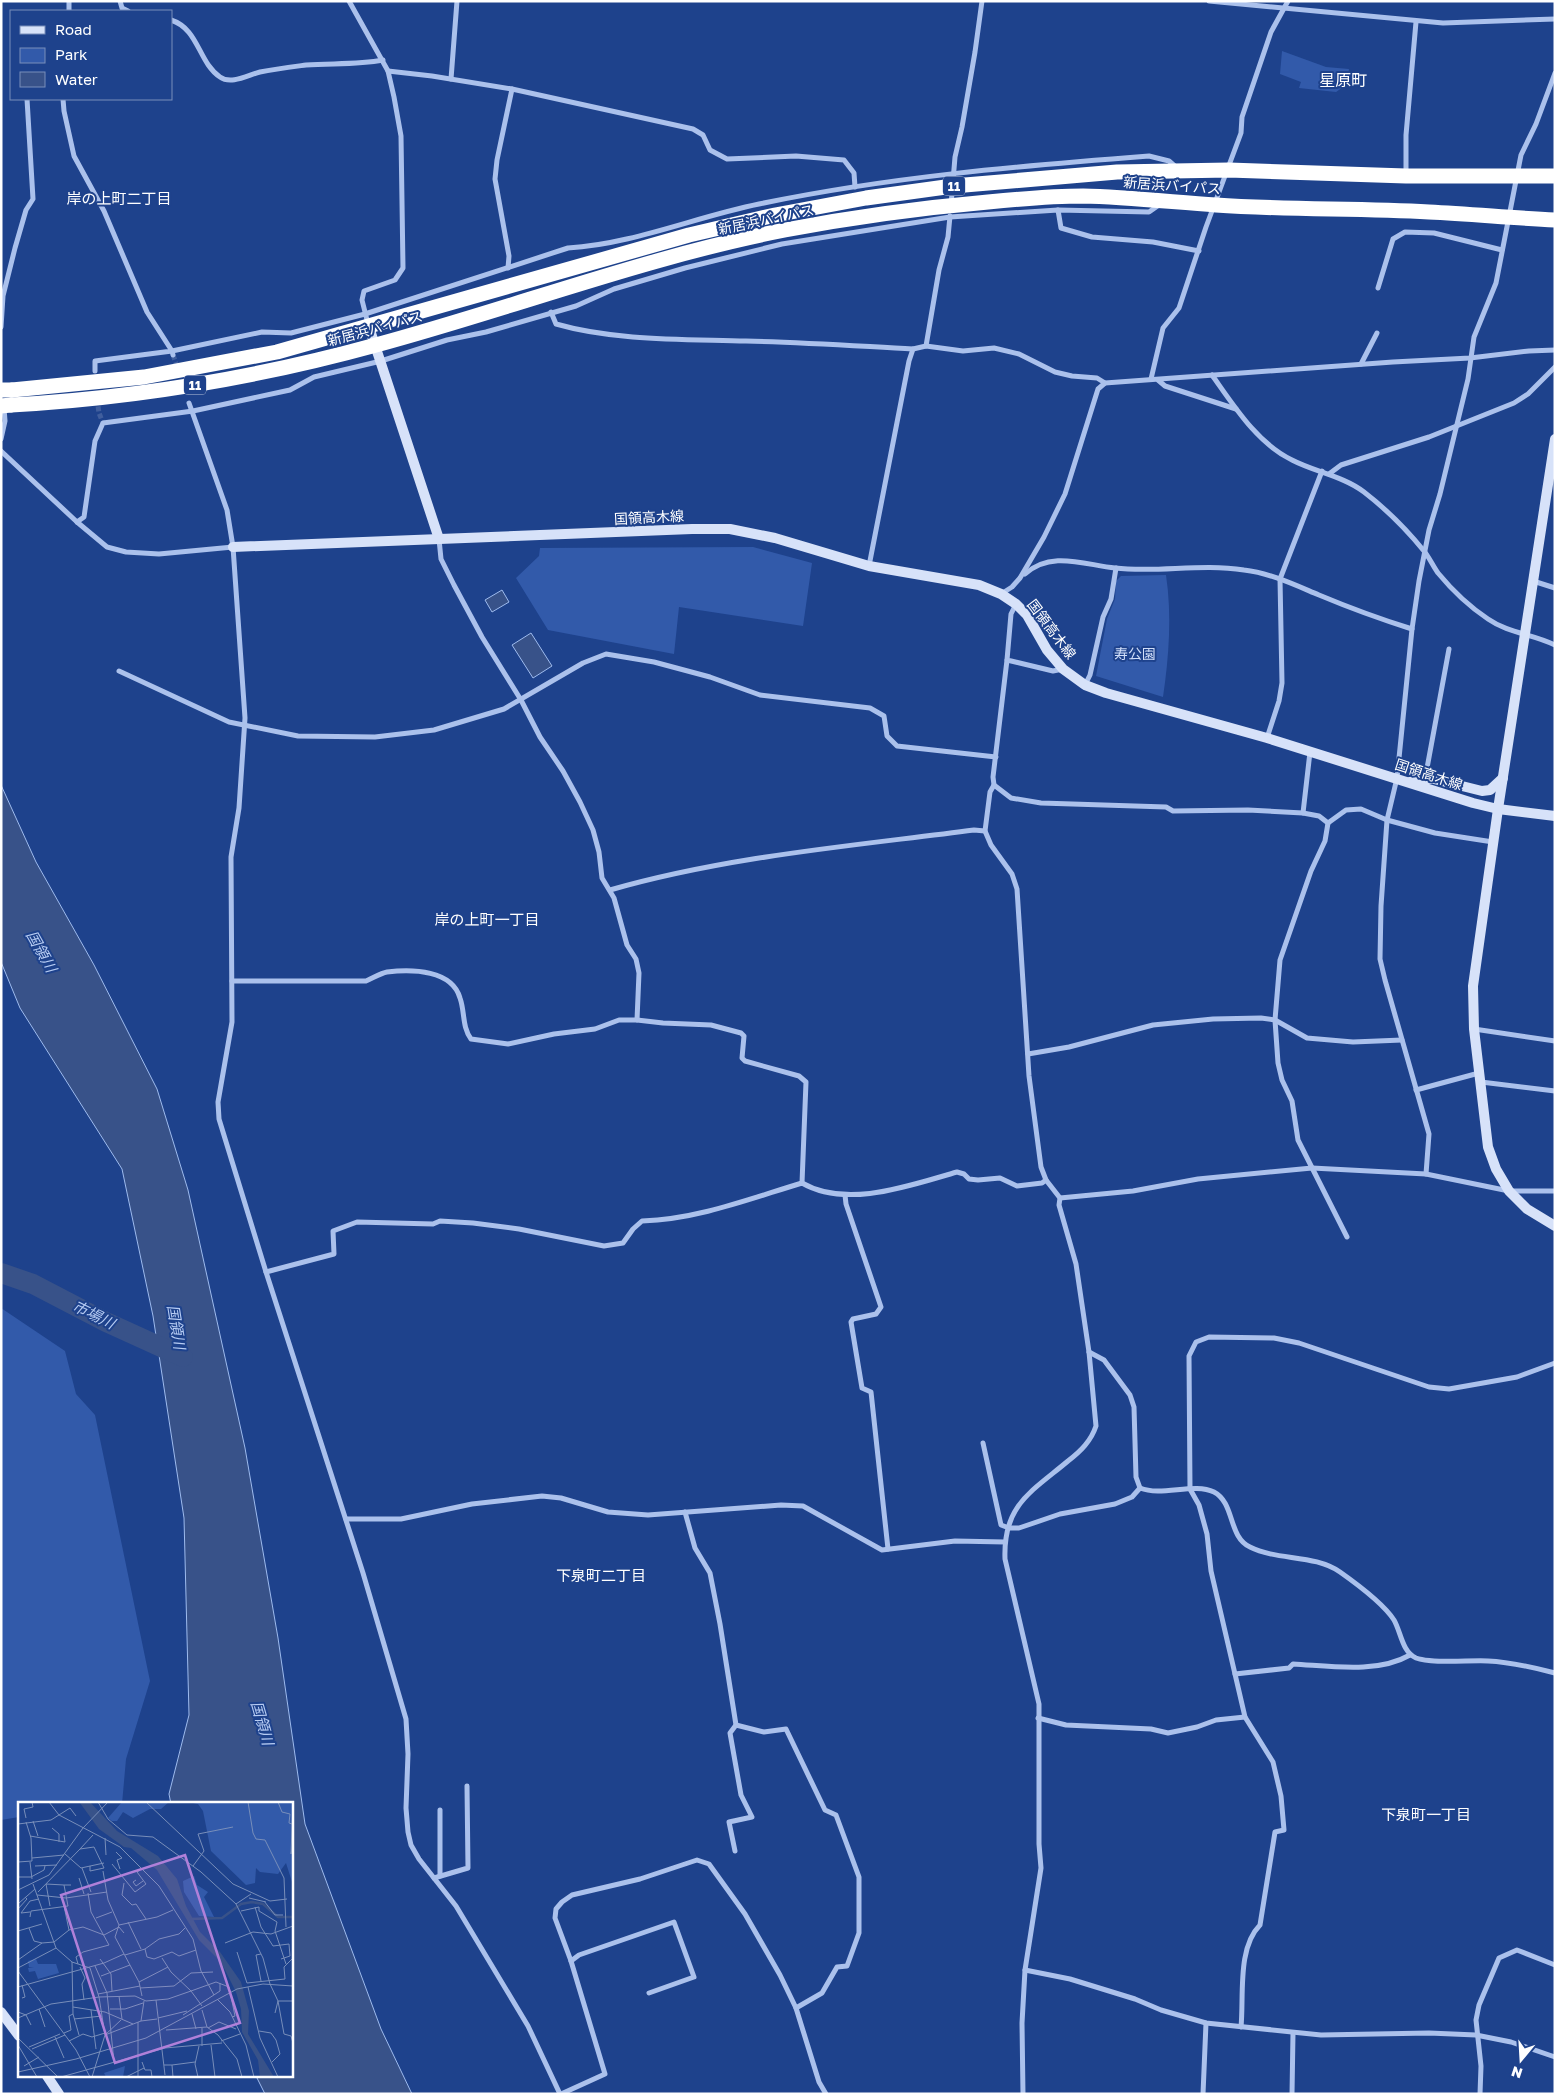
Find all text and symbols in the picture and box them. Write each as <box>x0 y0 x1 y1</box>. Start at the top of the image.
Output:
legend <box>10 10 172 100</box>
text: Road <box>55 20 92 38</box>
text: Park <box>55 45 88 63</box>
text: Water <box>55 70 98 88</box>
district label: 星原町 <box>1319 70 1367 90</box>
street label: 新居浜バイパス <box>1123 173 1221 197</box>
road number: 11 <box>943 177 965 196</box>
district label: 岸の上町二丁目 <box>66 189 172 207</box>
street label: 新居浜バイパス <box>716 201 816 237</box>
street label: 新居浜バイパス <box>326 307 424 349</box>
road number: 11 <box>184 376 206 394</box>
street label: 国領高木線 <box>614 507 684 527</box>
street label: 国領高木線 <box>1024 596 1080 662</box>
park label: 寿公園 <box>1114 645 1156 662</box>
street label: 国領高木線 <box>1393 755 1465 793</box>
district label: 岸の上町一丁目 <box>434 910 540 928</box>
water label: 国領川 <box>23 927 62 977</box>
water label: 市場川 <box>70 1296 120 1333</box>
water label: 国領川 <box>165 1303 190 1353</box>
district label: 下泉町二丁目 <box>556 1566 646 1584</box>
water label: 国領川 <box>248 1699 278 1749</box>
inset map <box>18 1802 292 2078</box>
district label: 下泉町一丁目 <box>1381 1805 1471 1823</box>
north arrow <box>1496 2035 1546 2085</box>
text: N <box>1509 2063 1525 2083</box>

